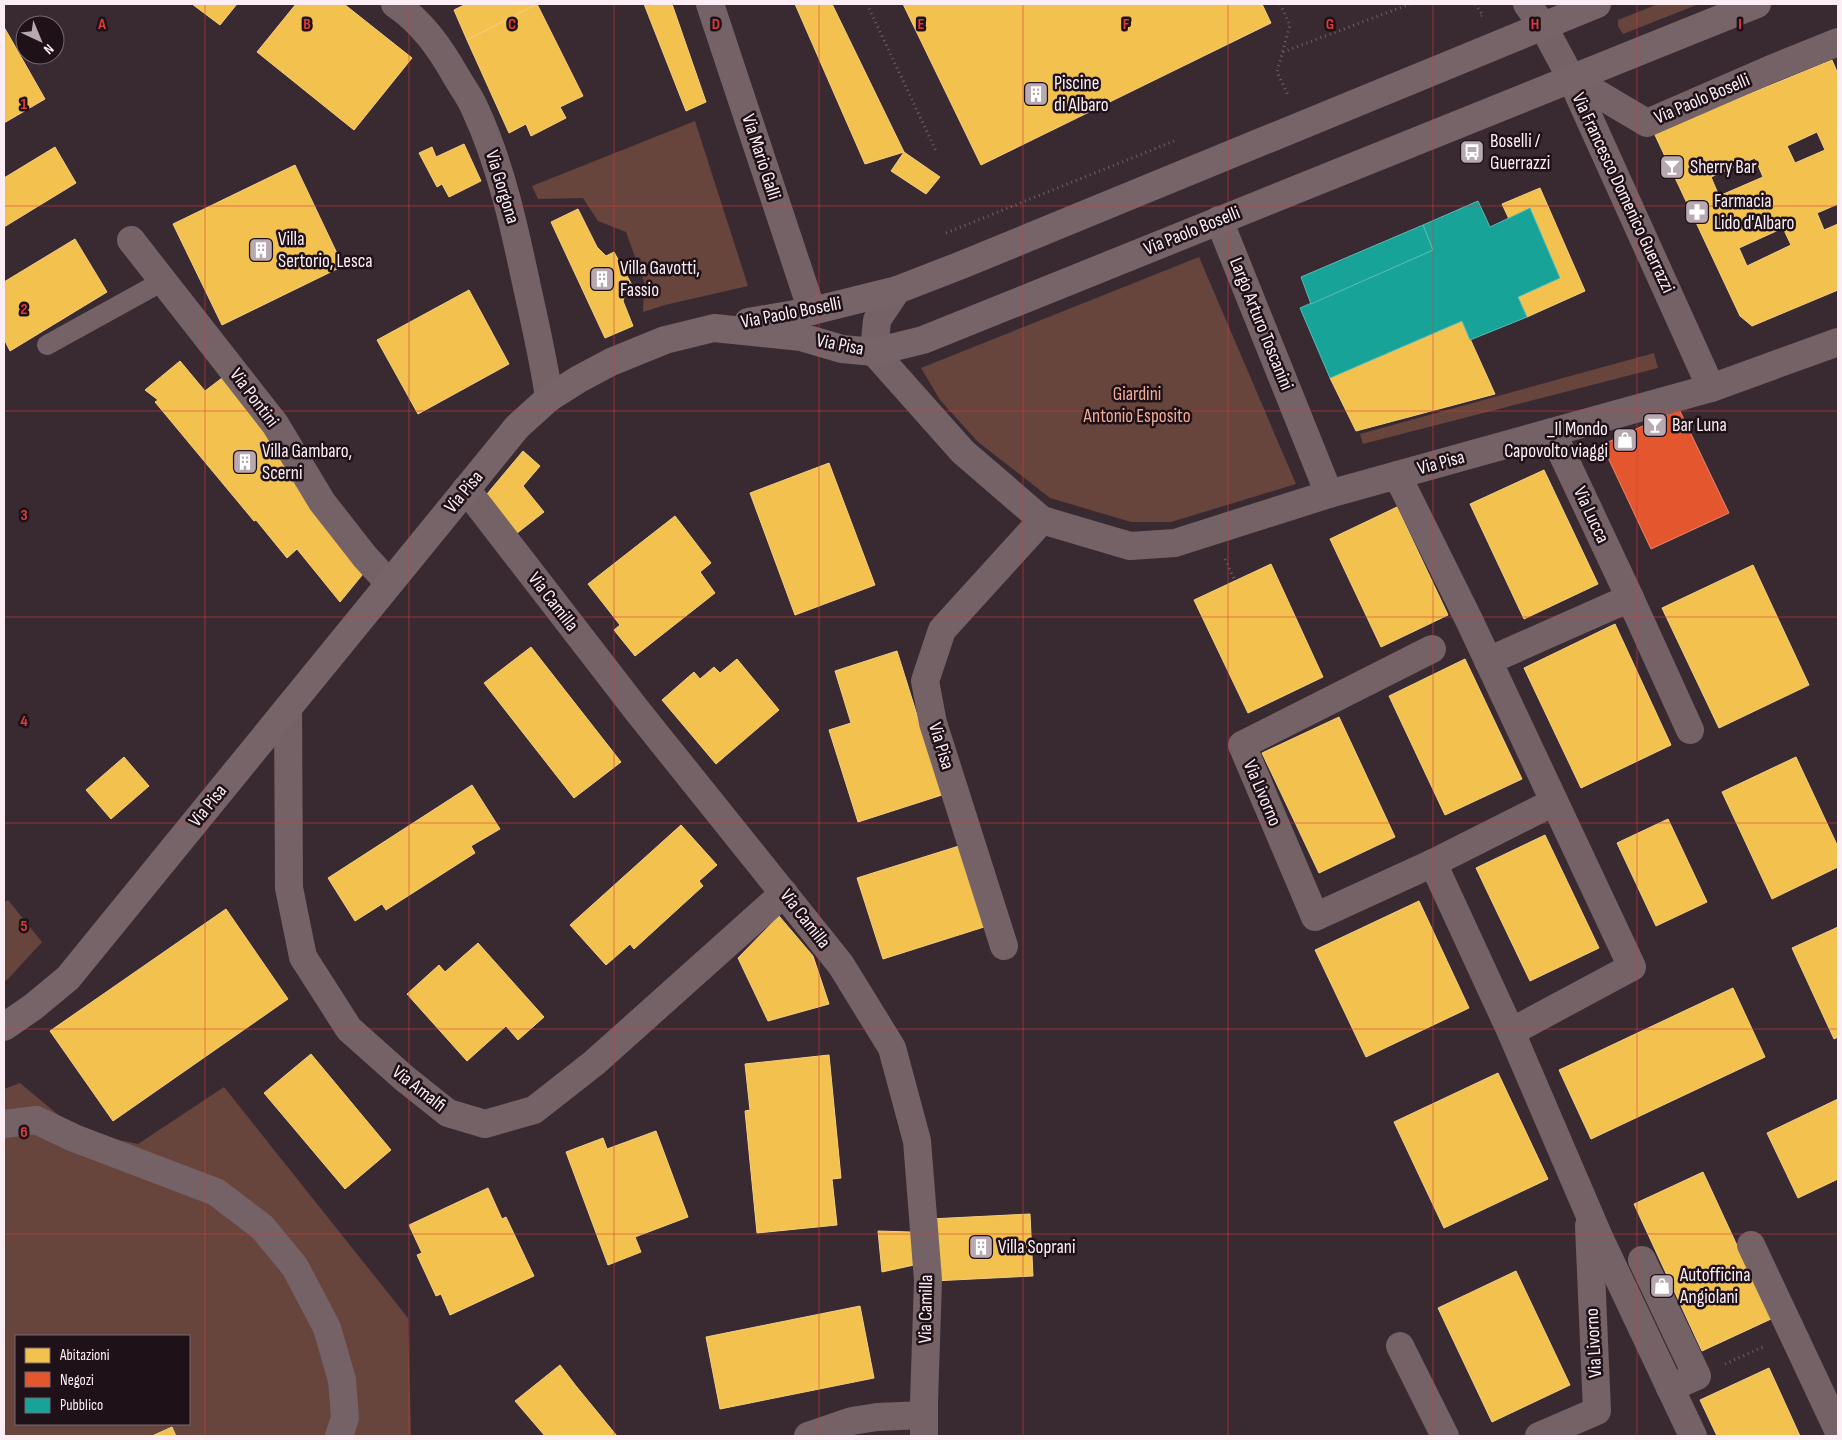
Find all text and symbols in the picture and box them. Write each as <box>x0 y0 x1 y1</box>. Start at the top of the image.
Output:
north arrow <box>15 15 65 65</box>
text: A <box>97 15 106 34</box>
text: B <box>303 15 311 34</box>
text: C <box>508 15 516 34</box>
text: D <box>712 15 720 34</box>
text: E <box>918 15 925 34</box>
text: F <box>1123 15 1130 34</box>
text: G <box>1326 15 1334 34</box>
text: H <box>1531 15 1539 34</box>
text: I <box>1738 15 1742 34</box>
text: N <box>40 40 57 58</box>
street label: Via Paolo Boselli <box>1651 69 1753 129</box>
place label: Piscine di Albaro <box>1054 72 1109 117</box>
building icon: Piscine di Albaro <box>1023 81 1049 107</box>
street label: Via Francesco Domenico Guerrazzi <box>1567 89 1679 297</box>
text: 1 <box>21 95 28 114</box>
street label: Via Mario Galli <box>736 111 786 203</box>
place label: Boselli / Guerrazzi <box>1490 130 1550 175</box>
bus stop icon: Boselli / Guerrazzi <box>1459 139 1485 165</box>
street label: Via Gorgona <box>480 147 524 227</box>
bar icon: Sherry Bar <box>1659 154 1685 180</box>
place label: Sherry Bar <box>1690 156 1757 179</box>
place label: Farmacia Lido d'Albaro <box>1714 190 1794 235</box>
pharmacy icon: Farmacia Lido d'Albaro <box>1684 199 1710 225</box>
street label: Via Paolo Boselli <box>1141 201 1243 261</box>
place label: Villa Sertorio, Lesca <box>278 228 372 273</box>
building icon: Villa Sertorio, Lesca <box>248 237 274 263</box>
street label: Largo Arturo Toscanini <box>1224 254 1298 394</box>
place label: Villa Gavotti, Fassio <box>620 257 700 302</box>
building icon: Villa Gavotti, Fassio <box>589 266 615 292</box>
street label: Via Paolo Boselli <box>739 292 843 334</box>
text: 2 <box>20 300 28 319</box>
street label: Via Pisa <box>814 329 866 361</box>
street label: Via Pontini <box>224 364 284 432</box>
park label: Giardini Antonio Esposito <box>1082 383 1191 428</box>
bar icon: Bar Luna <box>1642 412 1668 438</box>
place label: Bar Luna <box>1672 414 1727 437</box>
place label: _Il Mondo Capovolto viaggi <box>1504 418 1608 463</box>
shop icon: _Il Mondo Capovolto viaggi <box>1612 427 1638 453</box>
place label: Villa Gambaro, Scerni <box>262 440 352 485</box>
street label: Via Pisa <box>1415 446 1467 480</box>
building icon: Villa Gambaro, Scerni <box>232 449 258 475</box>
street label: Via Pisa <box>440 466 488 518</box>
street label: Via Lucca <box>1568 483 1614 547</box>
text: 3 <box>20 506 28 525</box>
street label: Via Camilla <box>523 568 583 636</box>
text: 4 <box>20 712 28 731</box>
street label: Via Pisa <box>923 720 959 772</box>
street label: Via Livorno <box>1238 756 1286 830</box>
street label: Via Pisa <box>184 780 232 832</box>
street label: Via Camilla <box>775 885 835 953</box>
text: 5 <box>20 917 28 936</box>
street label: Via Amalfi <box>387 1061 451 1117</box>
text: 6 <box>20 1123 28 1142</box>
building icon: Villa Soprani <box>968 1234 994 1260</box>
place label: Villa Soprani <box>998 1236 1076 1259</box>
place label: Autofficina Angiolani <box>1679 1264 1751 1309</box>
shop icon: Autofficina Angiolani <box>1649 1273 1675 1299</box>
street label: Via Camilla <box>914 1274 938 1344</box>
street label: Via Livorno <box>1581 1308 1607 1378</box>
legend <box>15 1335 190 1425</box>
text: Abitazioni <box>59 1346 110 1365</box>
text: Negozi <box>60 1371 94 1390</box>
text: Pubblico <box>60 1396 103 1415</box>

